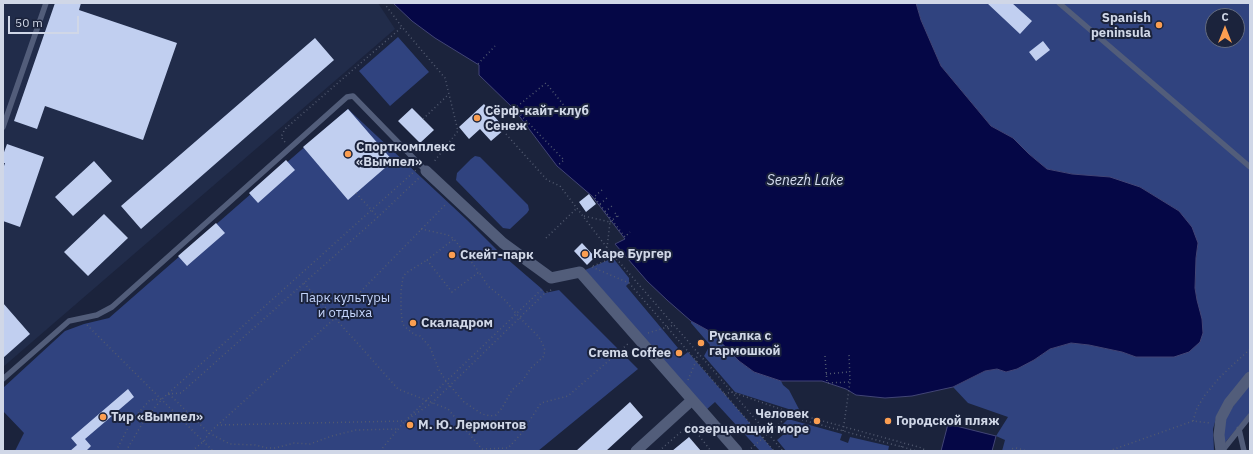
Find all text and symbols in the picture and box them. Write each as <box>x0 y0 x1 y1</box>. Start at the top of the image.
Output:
scale bar <box>10 8 81 34</box>
north arrow <box>1205 8 1245 48</box>
place label: Spanish peninsula <box>1091 10 1151 41</box>
text: С <box>1221 10 1229 24</box>
text: 50 m <box>15 15 43 30</box>
marker: Spanish peninsula <box>1154 20 1164 30</box>
place label: Сёрф-кайт-клуб Сенеж <box>485 103 589 134</box>
marker: Сёрф-кайт-клуб Сенеж <box>472 113 482 123</box>
place label: Спорткомплекс «Вымпел» <box>356 139 455 170</box>
marker: Спорткомплекс «Вымпел» <box>343 149 353 159</box>
water label: Senezh Lake <box>767 173 843 189</box>
place label: Каре Бургер <box>593 246 672 262</box>
place label: Скейт-парк <box>460 247 534 263</box>
marker: Каре Бургер <box>580 249 590 259</box>
marker: Скейт-парк <box>447 250 457 260</box>
park label: Парк культуры и отдыха <box>300 290 390 321</box>
place label: Скаладром <box>421 315 493 331</box>
marker: Скаладром <box>408 318 418 328</box>
place label: Русалка с гармошкой <box>709 328 781 359</box>
marker: Русалка с гармошкой <box>696 338 706 348</box>
place label: Crema Coffee <box>588 345 671 361</box>
marker: Crema Coffee <box>674 348 684 358</box>
place label: Человек созерцающий море <box>684 406 809 437</box>
place label: Тир «Вымпел» <box>111 409 203 425</box>
marker: Тир «Вымпел» <box>98 412 108 422</box>
place label: Городской пляж <box>896 413 999 429</box>
marker: Человек созерцающий море <box>812 416 822 426</box>
marker: Городской пляж <box>883 416 893 426</box>
place label: М. Ю. Лермонтов <box>418 417 526 433</box>
marker: М. Ю. Лермонтов <box>405 420 415 430</box>

